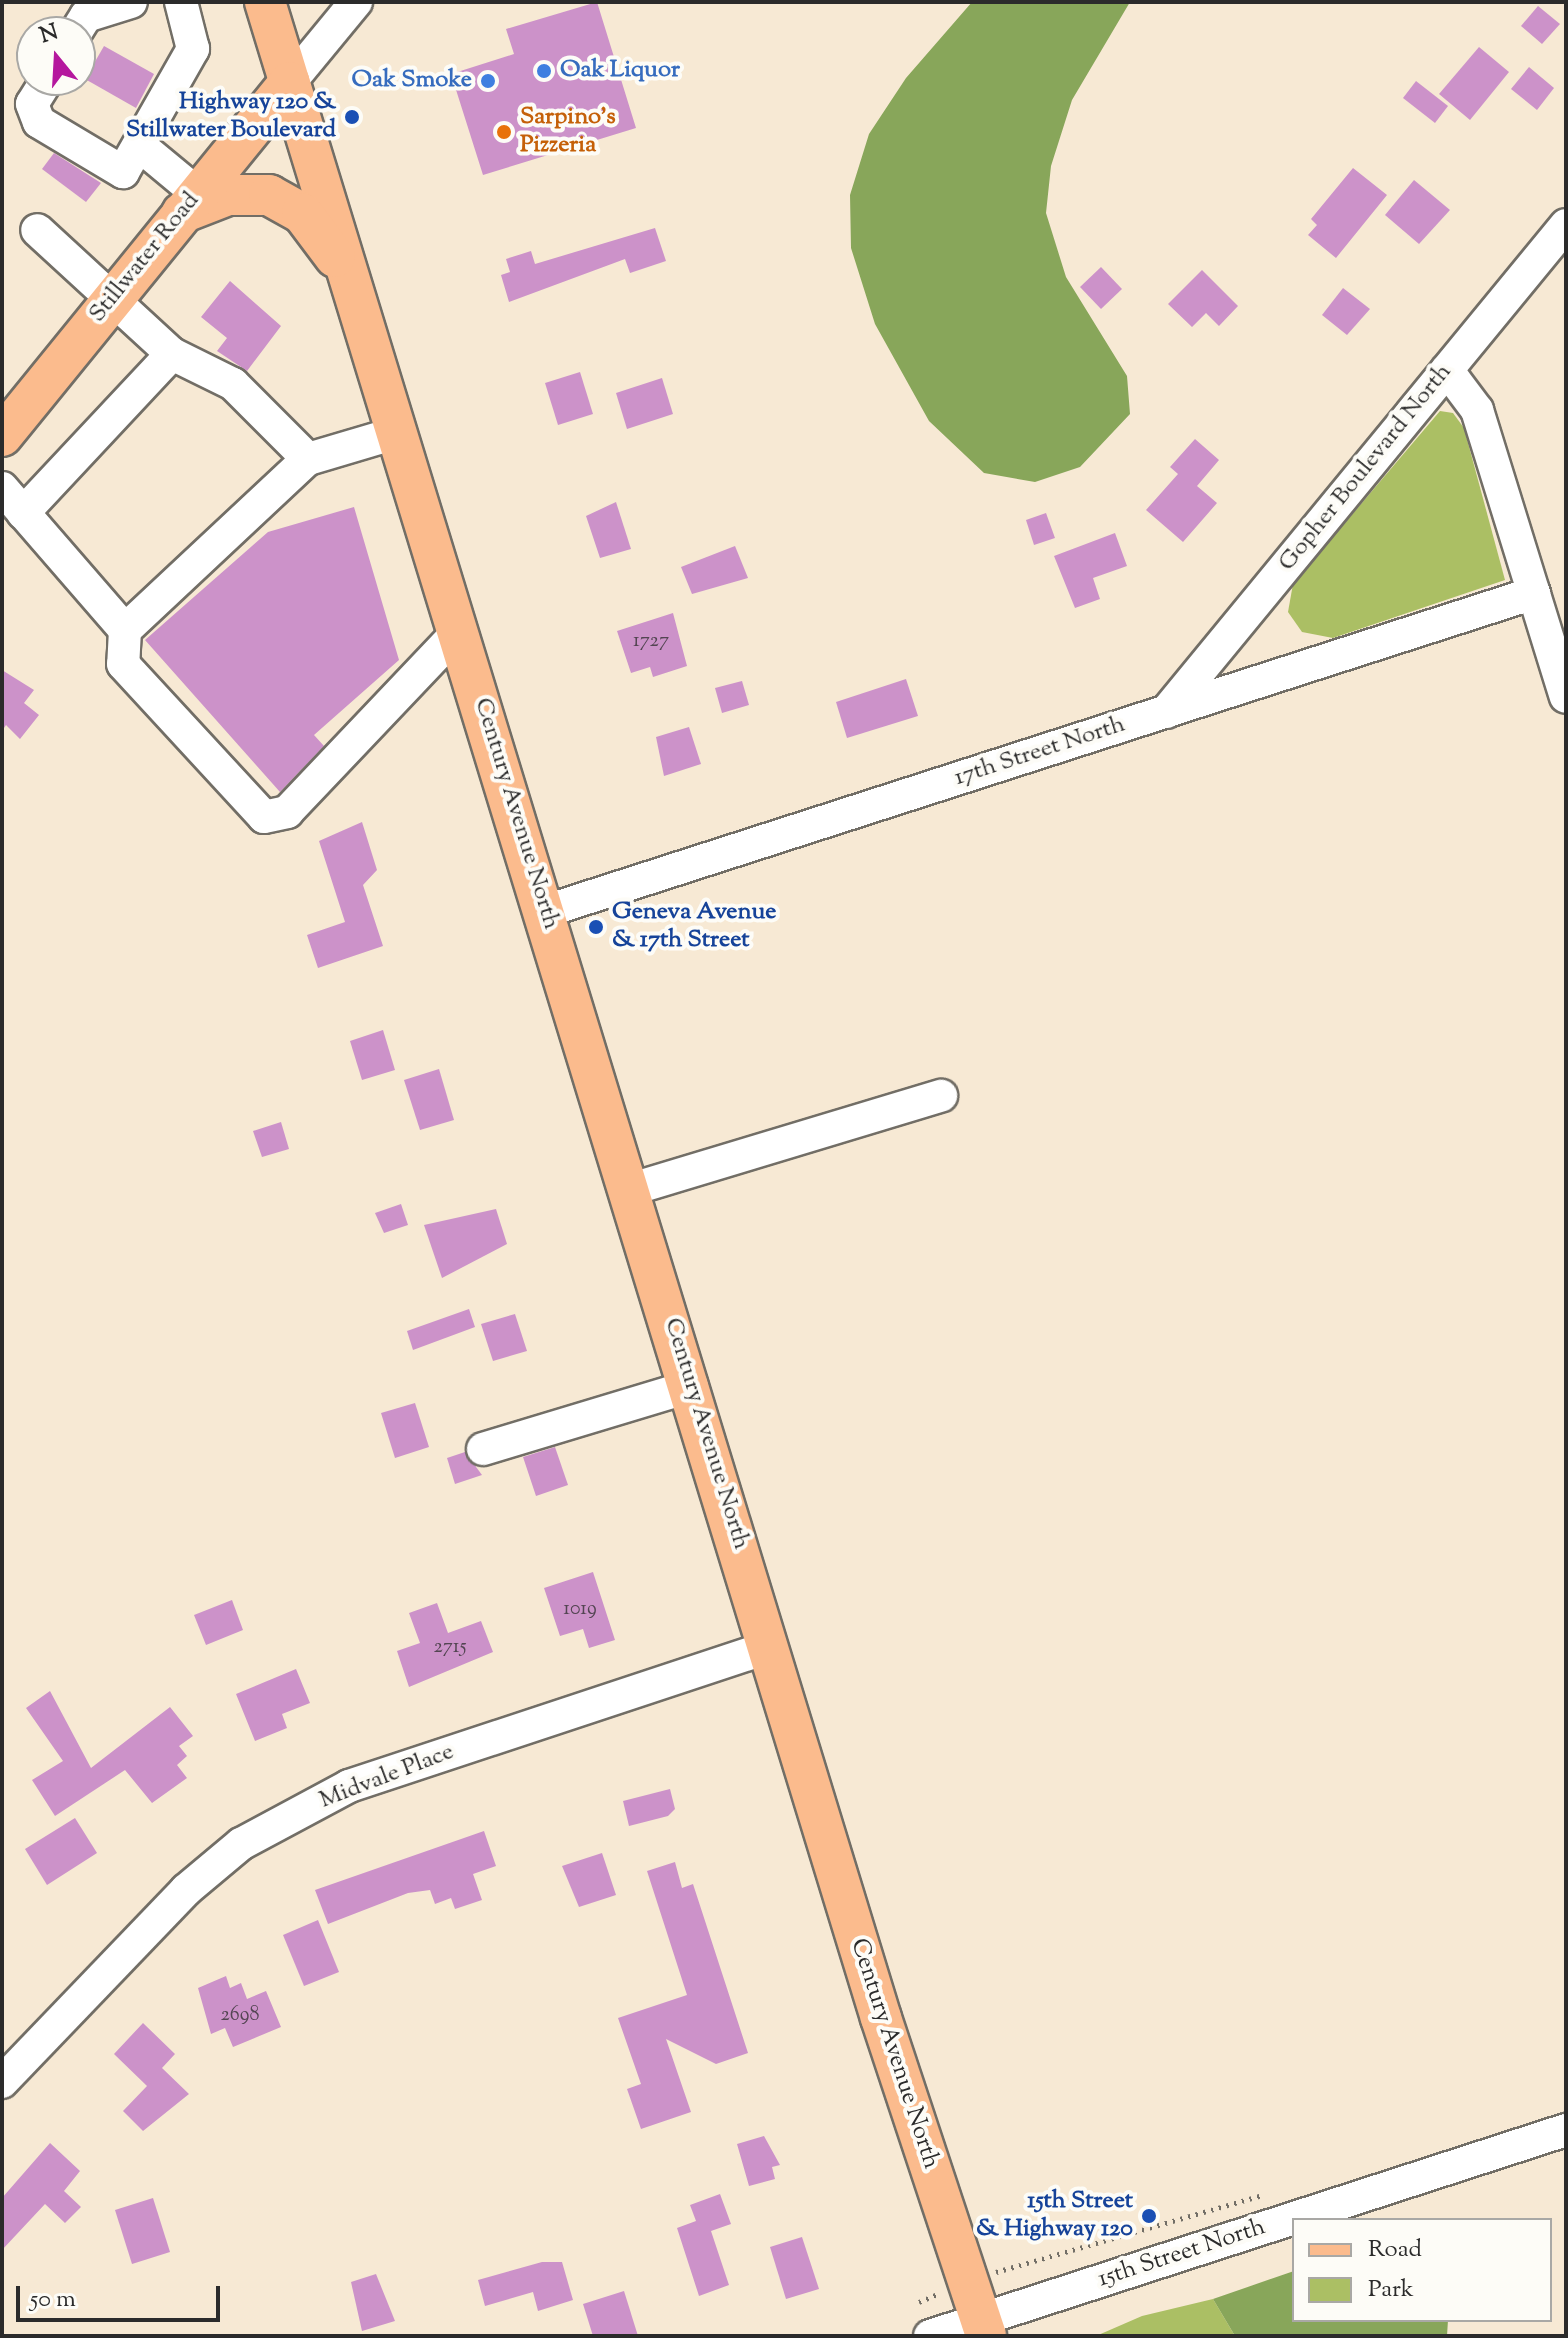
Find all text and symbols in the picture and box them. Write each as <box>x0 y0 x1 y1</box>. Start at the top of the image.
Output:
north arrow <box>16 16 96 96</box>
text: N <box>36 17 62 53</box>
place label: Oak Liquor <box>560 57 680 85</box>
marker: Oak Liquor <box>535 62 553 80</box>
place label: Oak Smoke <box>352 67 472 95</box>
marker: Oak Smoke <box>479 72 497 90</box>
place label: Highway 120 & Stillwater Boulevard <box>126 89 336 145</box>
place label: Sarpino's Pizzeria <box>520 104 616 160</box>
marker: Highway 120 & Stillwater Boulevard <box>343 108 361 126</box>
marker: Sarpino's Pizzeria <box>495 123 513 141</box>
street label: Stillwater Road <box>84 187 206 329</box>
street label: Gopher Boulevard North <box>1273 359 1459 577</box>
house number: 1727 <box>633 629 669 653</box>
street label: Century Avenue North <box>467 695 565 933</box>
street label: 17th Street North <box>951 711 1129 793</box>
place label: Geneva Avenue & 17th Street <box>612 899 776 955</box>
marker: Geneva Avenue & 17th Street <box>587 918 605 936</box>
street label: Century Avenue North <box>657 1315 755 1553</box>
house number: 1019 <box>563 1597 597 1621</box>
house number: 2715 <box>433 1635 467 1659</box>
street label: Midvale Place <box>316 1738 458 1816</box>
street label: Century Avenue North <box>843 1935 945 2173</box>
house number: 2698 <box>220 2003 260 2027</box>
place label: 15th Street & Highway 120 <box>976 2188 1133 2244</box>
marker: 15th Street & Highway 120 <box>1140 2207 1158 2225</box>
street label: 15th Street North <box>1095 2213 1269 2295</box>
legend <box>1292 2218 1552 2322</box>
text: Road <box>1368 2233 1422 2267</box>
scale bar <box>20 2270 224 2320</box>
text: Park <box>1368 2273 1414 2307</box>
text: 50 m <box>30 2283 76 2317</box>

